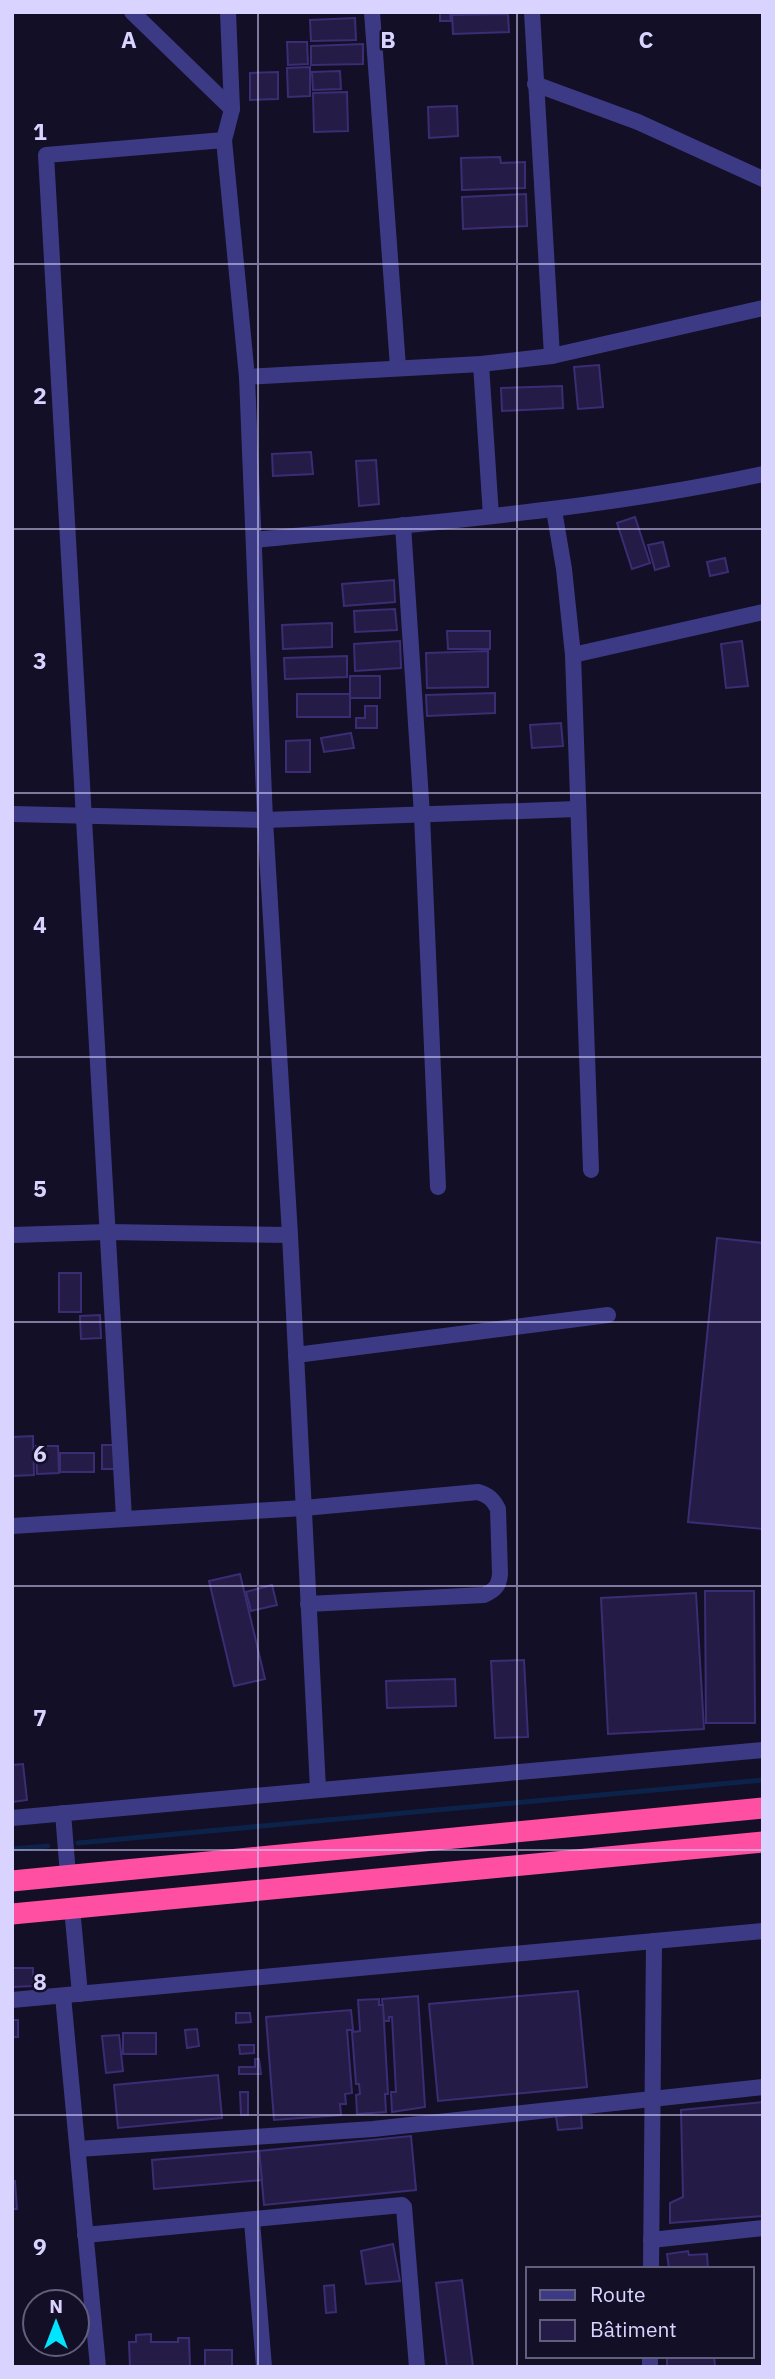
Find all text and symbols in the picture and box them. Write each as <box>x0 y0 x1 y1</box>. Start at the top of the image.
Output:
text: A <box>121 24 137 54</box>
text: B <box>380 24 396 54</box>
text: C <box>639 24 654 54</box>
text: 1 <box>33 116 47 146</box>
text: 2 <box>33 380 47 410</box>
text: 3 <box>33 645 47 675</box>
text: 4 <box>33 909 47 939</box>
text: 5 <box>33 1173 47 1203</box>
text: 6 <box>33 1438 47 1468</box>
text: 7 <box>33 1702 47 1732</box>
text: 8 <box>33 1966 47 1996</box>
text: 9 <box>33 2231 47 2261</box>
legend <box>526 2267 754 2358</box>
text: Route <box>590 2280 646 2308</box>
north arrow <box>21 2288 91 2358</box>
text: N <box>49 2294 63 2318</box>
text: Bâtiment <box>590 2315 677 2343</box>

